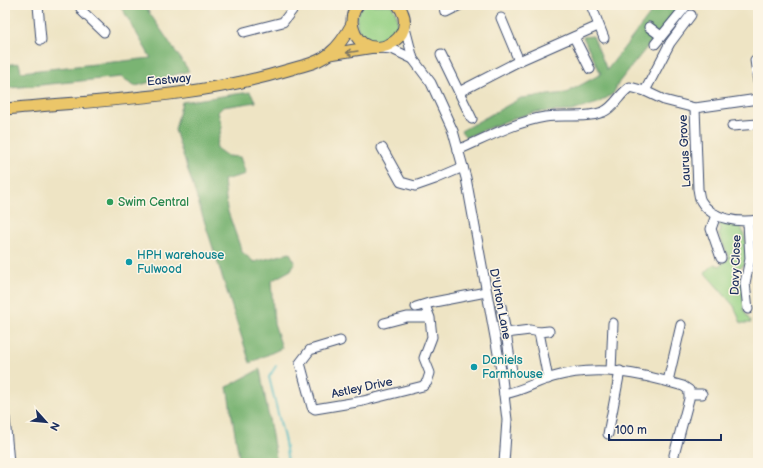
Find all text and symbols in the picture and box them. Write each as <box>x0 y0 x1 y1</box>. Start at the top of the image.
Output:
one-way arrow <box>346 48 359 56</box>
street label: Eastway <box>146 71 192 89</box>
street label: Laurus Grove <box>676 114 694 188</box>
place label: Swim Central <box>118 195 189 210</box>
marker: Swim Central <box>105 197 115 207</box>
street label: Davy Close <box>727 235 745 295</box>
place label: HPH warehouse Fulwood <box>137 248 224 277</box>
marker: HPH warehouse Fulwood <box>124 257 134 267</box>
street label: D'Urton Lane <box>486 267 514 341</box>
place label: Daniels Farmhouse <box>482 353 543 382</box>
marker: Daniels Farmhouse <box>469 362 479 372</box>
street label: Astley Drive <box>330 374 394 402</box>
north arrow <box>26 402 66 442</box>
scale bar <box>609 416 721 442</box>
text: N <box>47 420 62 433</box>
text: 100 m <box>615 423 647 438</box>

